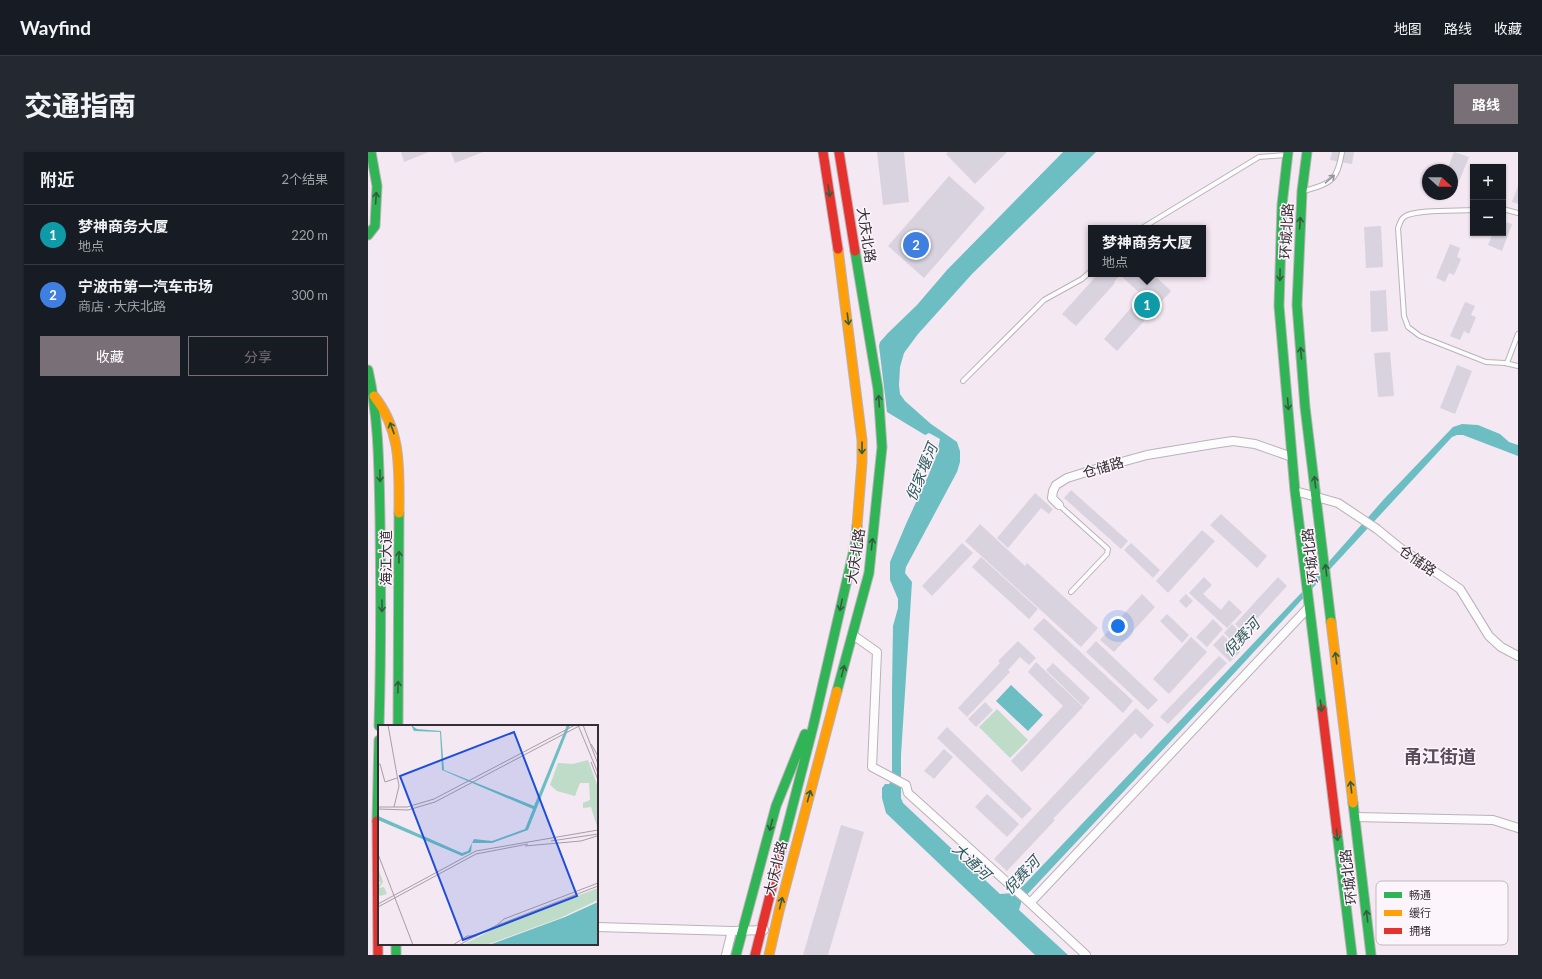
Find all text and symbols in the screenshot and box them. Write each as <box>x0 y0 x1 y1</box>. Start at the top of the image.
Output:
text: Wayfind <box>20 16 91 39</box>
text: 地图 <box>1394 20 1422 37</box>
text: 路线 <box>1444 20 1472 37</box>
text: 收藏 <box>1494 20 1522 37</box>
button: 路线 <box>1454 84 1518 124</box>
text: 交通指南 <box>24 88 136 122</box>
north arrow <box>1422 164 1458 200</box>
map controls <box>1470 164 1506 236</box>
button: + <box>1470 164 1506 200</box>
text: 附近 <box>40 169 74 190</box>
text: 2个结果 <box>281 171 328 187</box>
one-way arrow <box>1325 175 1335 184</box>
one-way arrow <box>826 184 834 197</box>
one-way arrow <box>373 192 380 205</box>
button: − <box>1470 200 1506 236</box>
street label: 环城北路 <box>1276 203 1296 259</box>
street label: 大庆北路 <box>854 206 880 264</box>
text: 梦神商务大厦 <box>78 217 168 235</box>
one-way arrow <box>1297 217 1304 230</box>
popup <box>1088 225 1206 277</box>
text: 1 <box>49 227 57 243</box>
text: 220 m <box>291 227 328 243</box>
pin: 2 <box>903 230 929 260</box>
text: 梦神商务大厦 <box>1102 233 1192 251</box>
text: 地点 <box>78 238 104 254</box>
text: 地点 <box>1102 254 1128 270</box>
one-way arrow <box>1276 268 1284 281</box>
text: 宁波市第一汽车市场 <box>78 277 213 295</box>
text: 2 <box>49 287 57 303</box>
text: 300 m <box>291 287 328 303</box>
pin: 1 <box>1134 290 1160 320</box>
text: 商店 · 大庆北路 <box>78 298 166 314</box>
one-way arrow <box>844 312 851 325</box>
button: 收藏 <box>40 336 180 376</box>
button: 分享 <box>188 336 328 376</box>
one-way arrow <box>1297 347 1304 360</box>
one-way arrow <box>875 395 882 408</box>
one-way arrow <box>1284 397 1291 410</box>
one-way arrow <box>388 422 396 434</box>
water label: 倪家堰河 <box>901 438 942 503</box>
one-way arrow <box>858 441 866 454</box>
street label: 仓储路 <box>1080 453 1126 481</box>
one-way arrow <box>376 469 384 482</box>
one-way arrow <box>1311 476 1319 489</box>
street label: 大庆北路 <box>842 527 868 585</box>
street label: 环城北路 <box>1298 527 1322 585</box>
street label: 海江大道 <box>377 530 394 586</box>
one-way arrow <box>868 538 876 551</box>
street label: 仓储路 <box>1396 541 1440 579</box>
one-way arrow <box>395 551 403 564</box>
one-way arrow <box>1322 564 1329 577</box>
one-way arrow <box>837 598 845 611</box>
one-way arrow <box>378 599 386 612</box>
water label: 倪赛河 <box>1219 612 1265 660</box>
your location <box>1108 616 1128 636</box>
one-way arrow <box>1332 652 1340 665</box>
one-way arrow <box>840 664 847 677</box>
one-way arrow <box>394 681 402 694</box>
one-way arrow <box>1318 699 1325 712</box>
inset map <box>378 725 598 945</box>
district label: 甬江街道 <box>1404 745 1476 767</box>
one-way arrow <box>1348 781 1355 794</box>
one-way arrow <box>806 790 813 803</box>
one-way arrow <box>767 818 774 831</box>
one-way arrow <box>1333 828 1341 841</box>
street label: 大庆北路 <box>760 839 790 897</box>
water label: 大通河 <box>949 839 997 885</box>
street label: 环城北路 <box>1336 848 1360 906</box>
water label: 倪赛河 <box>999 850 1045 898</box>
legend <box>1376 881 1508 945</box>
text: 畅通 <box>1409 888 1431 901</box>
one-way arrow <box>777 897 785 910</box>
text: 缓行 <box>1409 906 1431 919</box>
one-way arrow <box>1363 910 1371 923</box>
text: 拥堵 <box>1409 924 1431 937</box>

